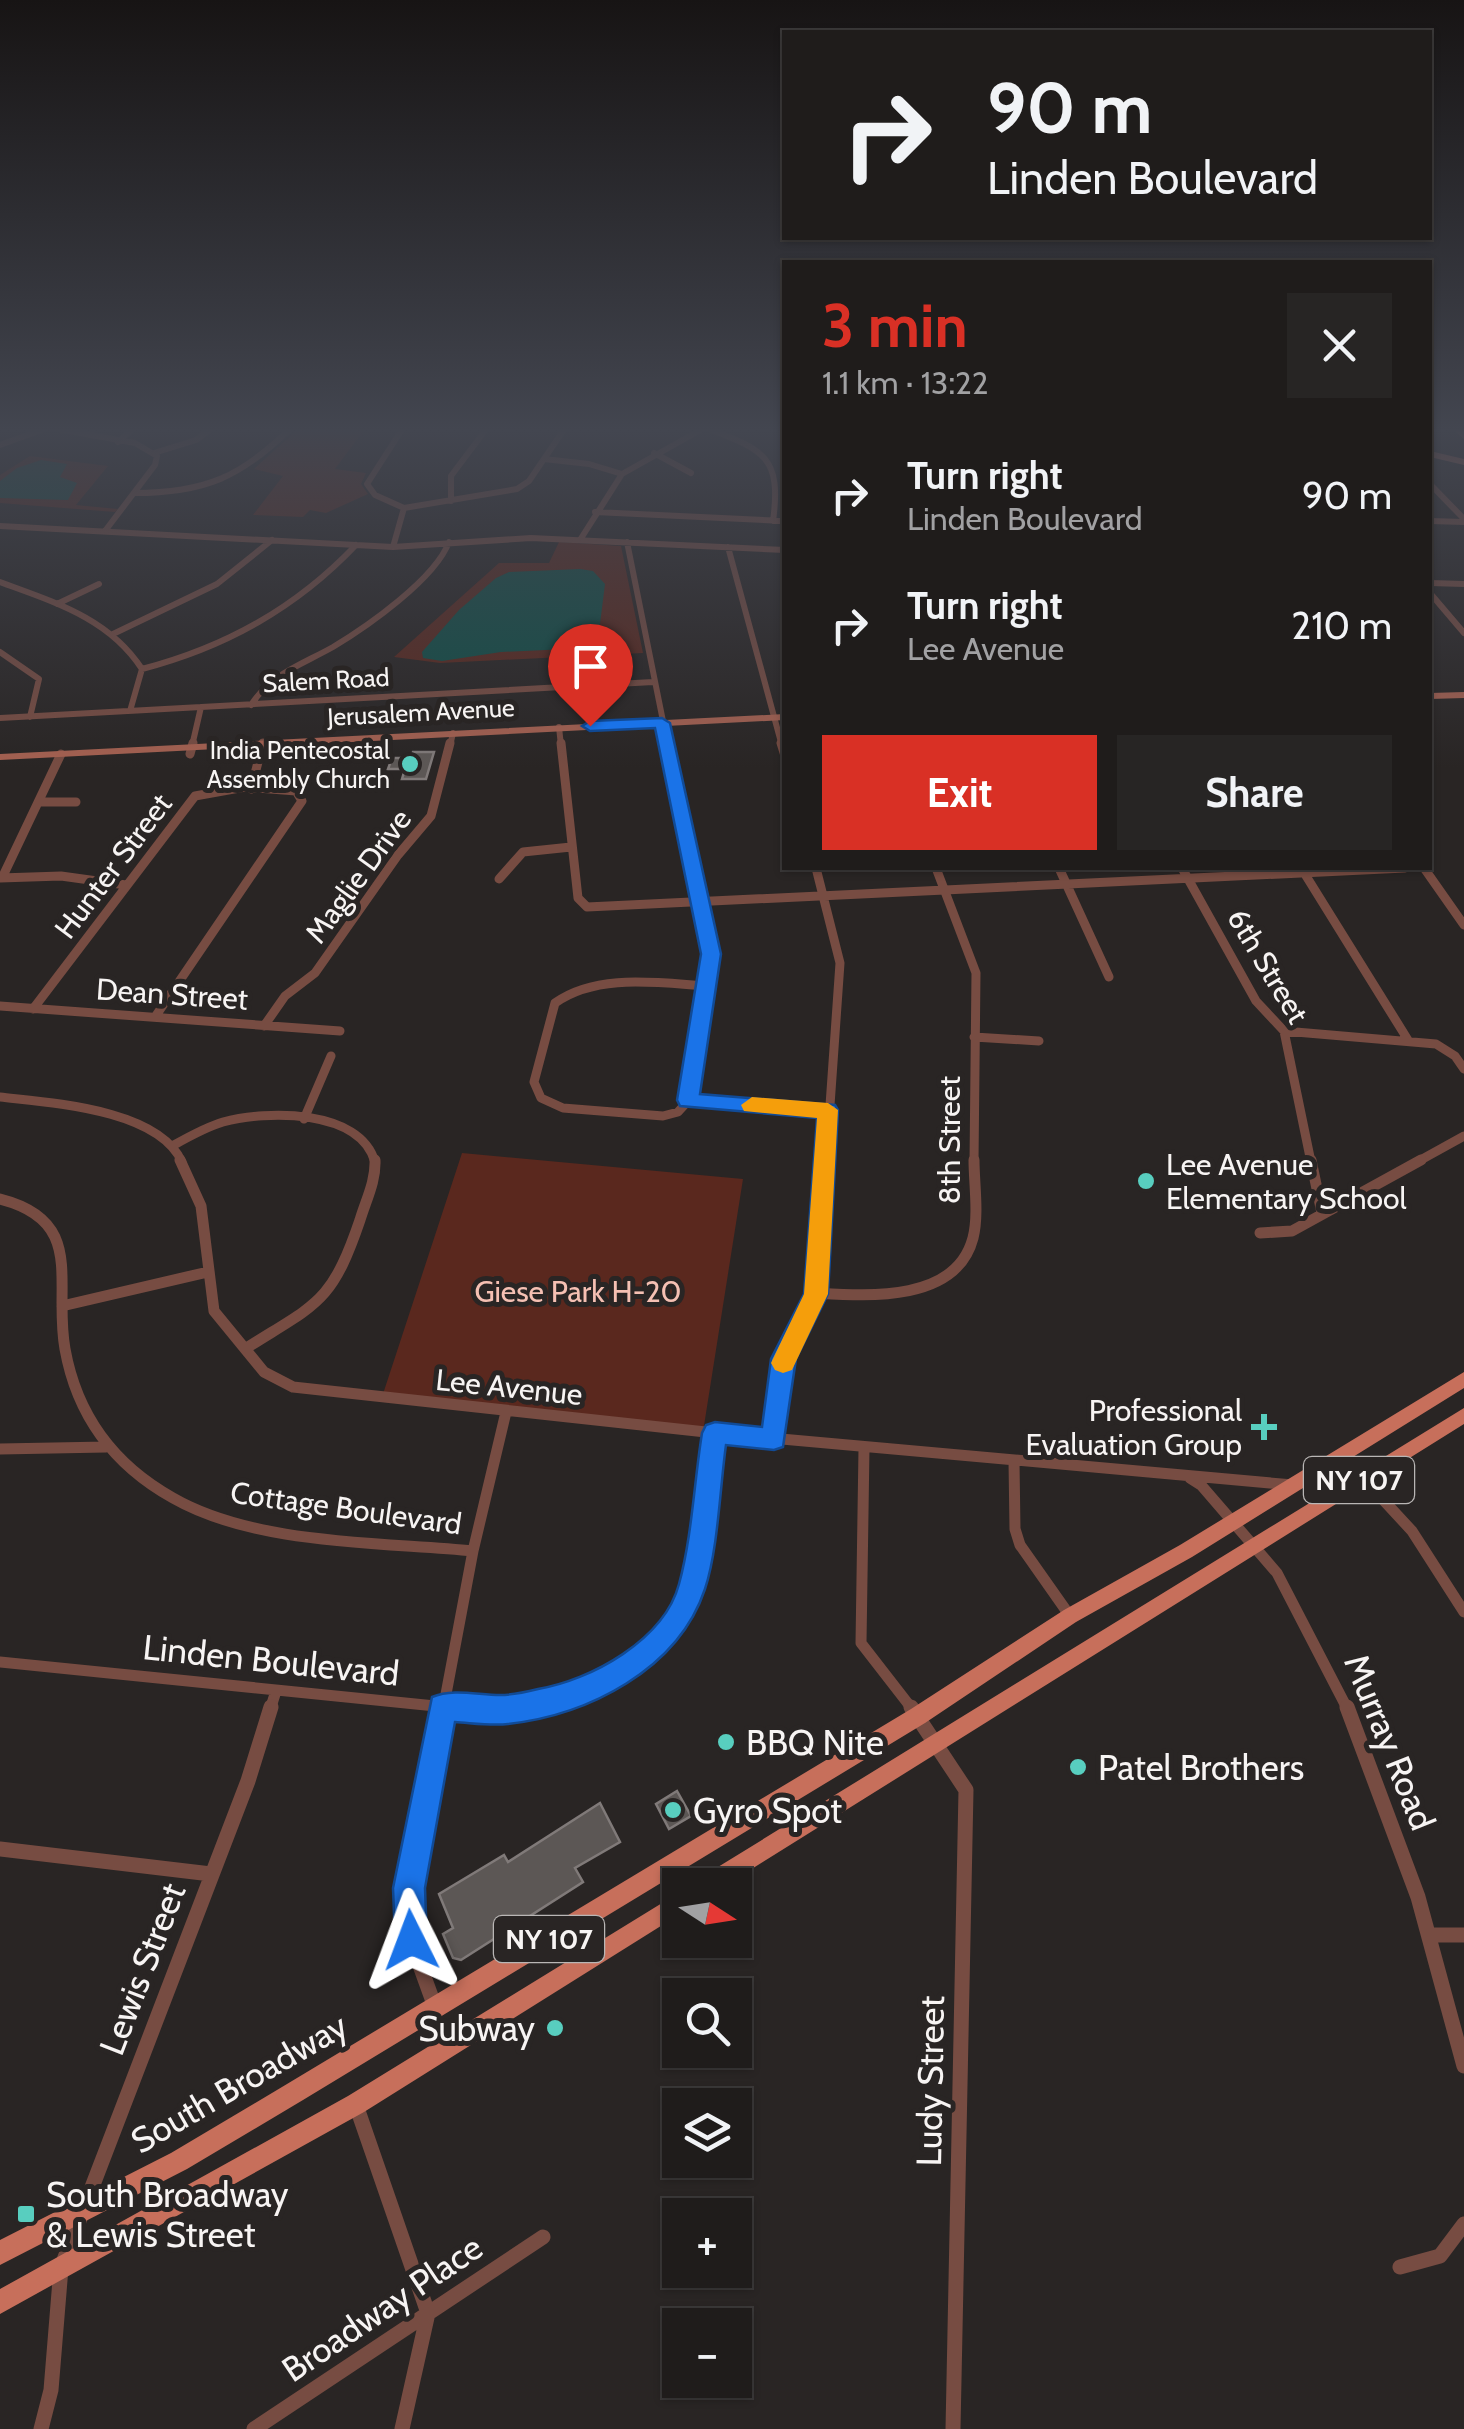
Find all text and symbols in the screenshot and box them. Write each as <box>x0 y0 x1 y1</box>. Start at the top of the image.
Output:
text: 90 m <box>987 65 1152 151</box>
icon: right <box>822 70 952 200</box>
text: Linden Boulevard <box>987 151 1318 205</box>
text: 3 min <box>822 289 968 362</box>
button: close <box>1287 293 1392 398</box>
text: 1.1 km · 13:22 <box>822 363 989 402</box>
text: Turn right <box>907 452 1063 499</box>
icon: right <box>822 468 877 523</box>
text: 90 m <box>1302 472 1392 519</box>
text: Linden Boulevard <box>907 499 1142 538</box>
text: Turn right <box>907 582 1063 629</box>
icon: right <box>822 598 877 653</box>
text: 210 m <box>1291 602 1392 649</box>
pin <box>548 624 633 727</box>
text: Lee Avenue <box>907 629 1064 668</box>
icon: arrive <box>563 639 618 694</box>
street label: Salem Road <box>262 662 390 698</box>
street label: Jerusalem Avenue <box>326 692 516 732</box>
place label: India Pentecostal Assembly Church <box>207 735 390 794</box>
button: Exit <box>822 735 1097 850</box>
button: Share <box>1117 735 1392 850</box>
marker: India Pentecostal Assembly Church <box>399 753 421 775</box>
street label: Hunter Street <box>47 786 179 946</box>
street label: Maglie Drive <box>297 802 419 950</box>
street label: 6th Street <box>1219 902 1317 1030</box>
street label: Dean Street <box>95 970 249 1018</box>
street label: 8th Street <box>931 1076 968 1204</box>
place label: Lee Avenue Elementary School <box>1166 1146 1406 1217</box>
marker: Lee Avenue Elementary School <box>1135 1170 1157 1192</box>
park label: Giese Park H-20 <box>474 1273 682 1310</box>
street label: Lee Avenue <box>434 1361 584 1413</box>
place label: Professional Evaluation Group <box>1025 1392 1242 1463</box>
marker: Professional Evaluation Group <box>1251 1414 1277 1440</box>
road number: NY 107 <box>1304 1457 1414 1503</box>
street label: Cottage Boulevard <box>228 1473 464 1543</box>
street label: Linden Boulevard <box>141 1625 401 1695</box>
street label: Murray Road <box>1335 1648 1445 1836</box>
place label: BBQ Nite <box>746 1721 884 1764</box>
marker: BBQ Nite <box>715 1731 737 1753</box>
place label: Patel Brothers <box>1098 1746 1304 1789</box>
marker: Patel Brothers <box>1067 1756 1089 1778</box>
place label: Gyro Spot <box>693 1789 842 1832</box>
marker: Gyro Spot <box>662 1799 684 1821</box>
north arrow <box>662 1868 752 1958</box>
map controls <box>662 1868 752 2398</box>
street label: Lewis Street <box>90 1877 194 2061</box>
position arrow <box>359 1888 463 1992</box>
road number: NY 107 <box>494 1916 604 1962</box>
button: search <box>662 1978 752 2068</box>
street label: Ludy Street <box>907 1995 953 2167</box>
street label: South Broadway <box>123 2004 355 2162</box>
place label: Subway <box>418 2007 535 2050</box>
marker: Subway <box>544 2017 566 2039</box>
button: layers <box>662 2088 752 2178</box>
place label: South Broadway & Lewis Street <box>46 2173 289 2256</box>
button: + <box>662 2198 752 2288</box>
marker: South Broadway & Lewis Street <box>15 2203 37 2225</box>
street label: Broadway Place <box>274 2225 490 2391</box>
button: − <box>662 2308 752 2398</box>

